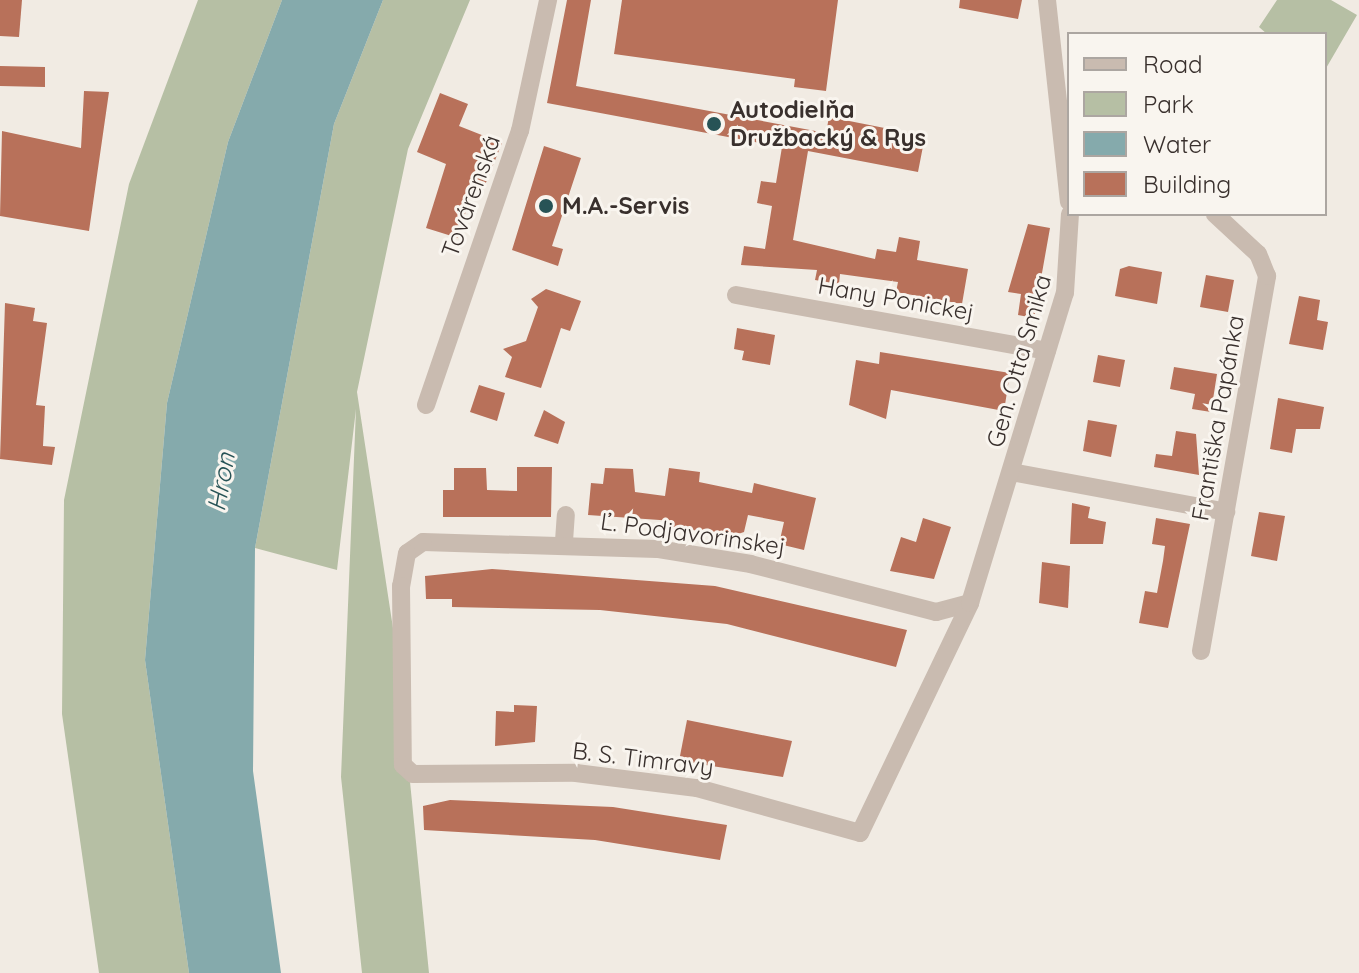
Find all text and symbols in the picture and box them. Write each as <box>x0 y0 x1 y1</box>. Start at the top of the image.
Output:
legend <box>1067 32 1327 216</box>
text: Road <box>1143 49 1203 79</box>
text: Park <box>1143 89 1194 119</box>
place label: Autodielňa Družbacký & Rys <box>730 96 926 152</box>
marker: Autodielňa Družbacký & Rys <box>705 115 723 133</box>
text: Water <box>1143 129 1211 159</box>
street label: Továrenská <box>436 131 506 261</box>
text: Building <box>1143 169 1231 199</box>
place label: M.A.-Servis <box>562 192 689 220</box>
marker: M.A.-Servis <box>537 197 555 215</box>
street label: Hany Ponickej <box>816 271 976 327</box>
street label: Gen. Otta Smika <box>981 271 1057 451</box>
street label: Františka Papánka <box>1186 313 1250 523</box>
water label: Hron <box>201 450 241 514</box>
street label: Ľ. Podjavorinskej <box>599 507 787 561</box>
street label: B. S. Timravy <box>571 736 715 782</box>

